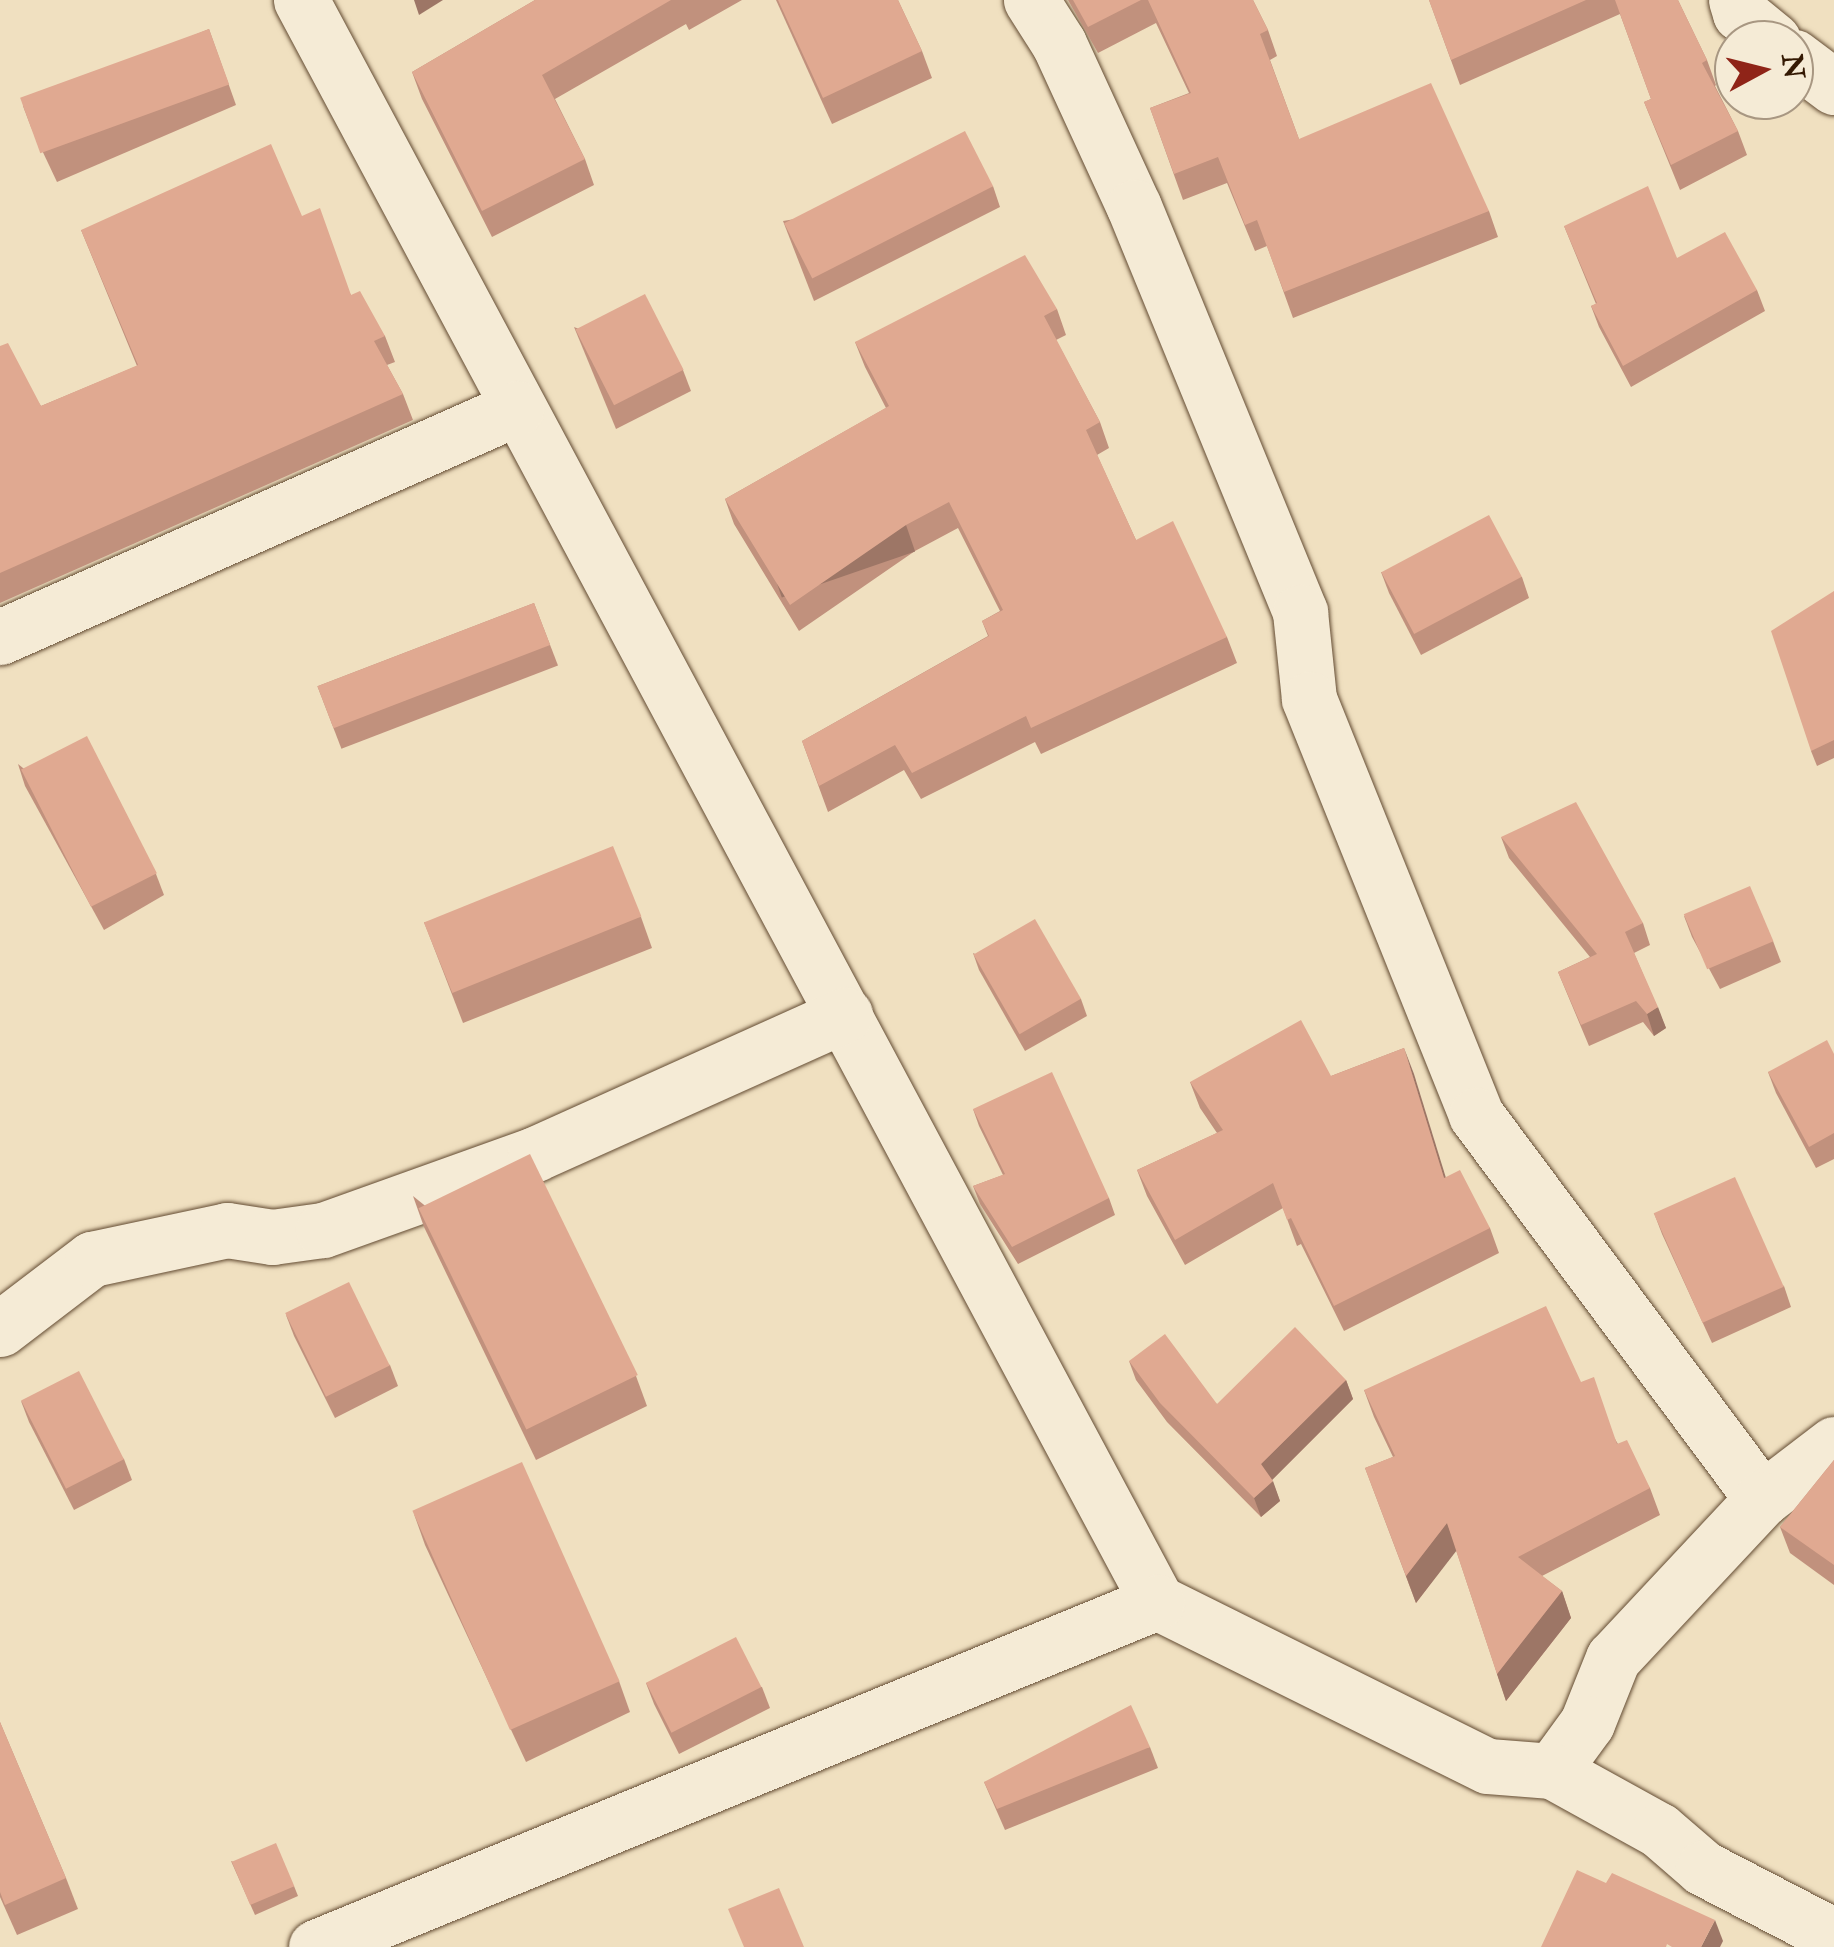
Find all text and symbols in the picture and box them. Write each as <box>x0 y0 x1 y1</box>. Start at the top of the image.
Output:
north arrow <box>1714 20 1814 120</box>
text: N <box>1773 52 1811 81</box>

